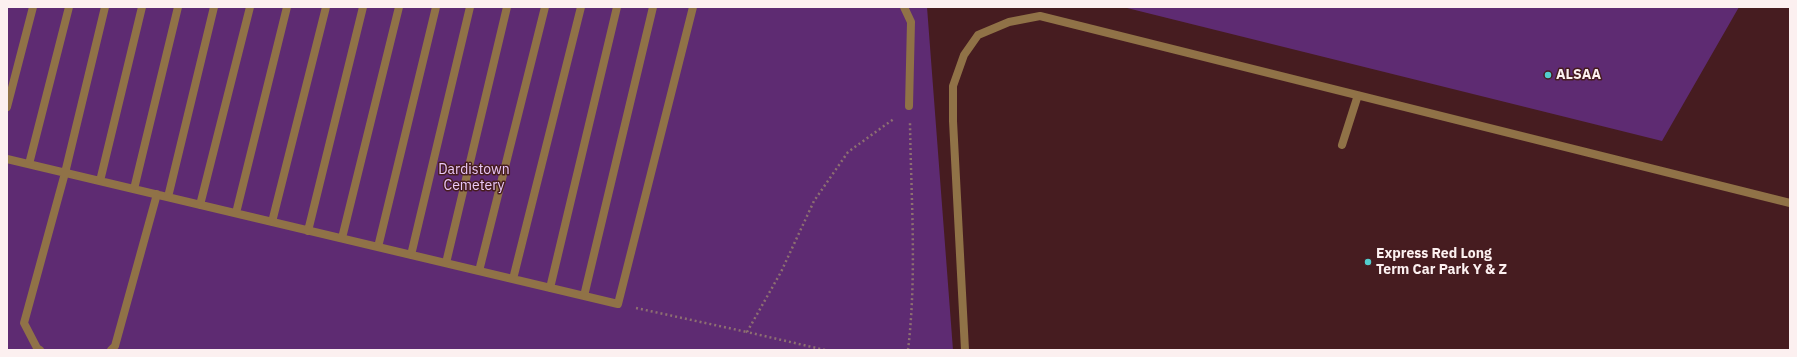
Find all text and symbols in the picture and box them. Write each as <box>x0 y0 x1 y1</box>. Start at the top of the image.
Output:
place label: ALSAA <box>1556 67 1601 83</box>
marker: ALSAA <box>1543 70 1553 80</box>
park label: Dardistown Cemetery <box>438 162 510 194</box>
place label: Express Red Long Term Car Park Y & Z <box>1376 246 1507 278</box>
marker: Express Red Long Term Car Park Y & Z <box>1363 257 1373 267</box>

